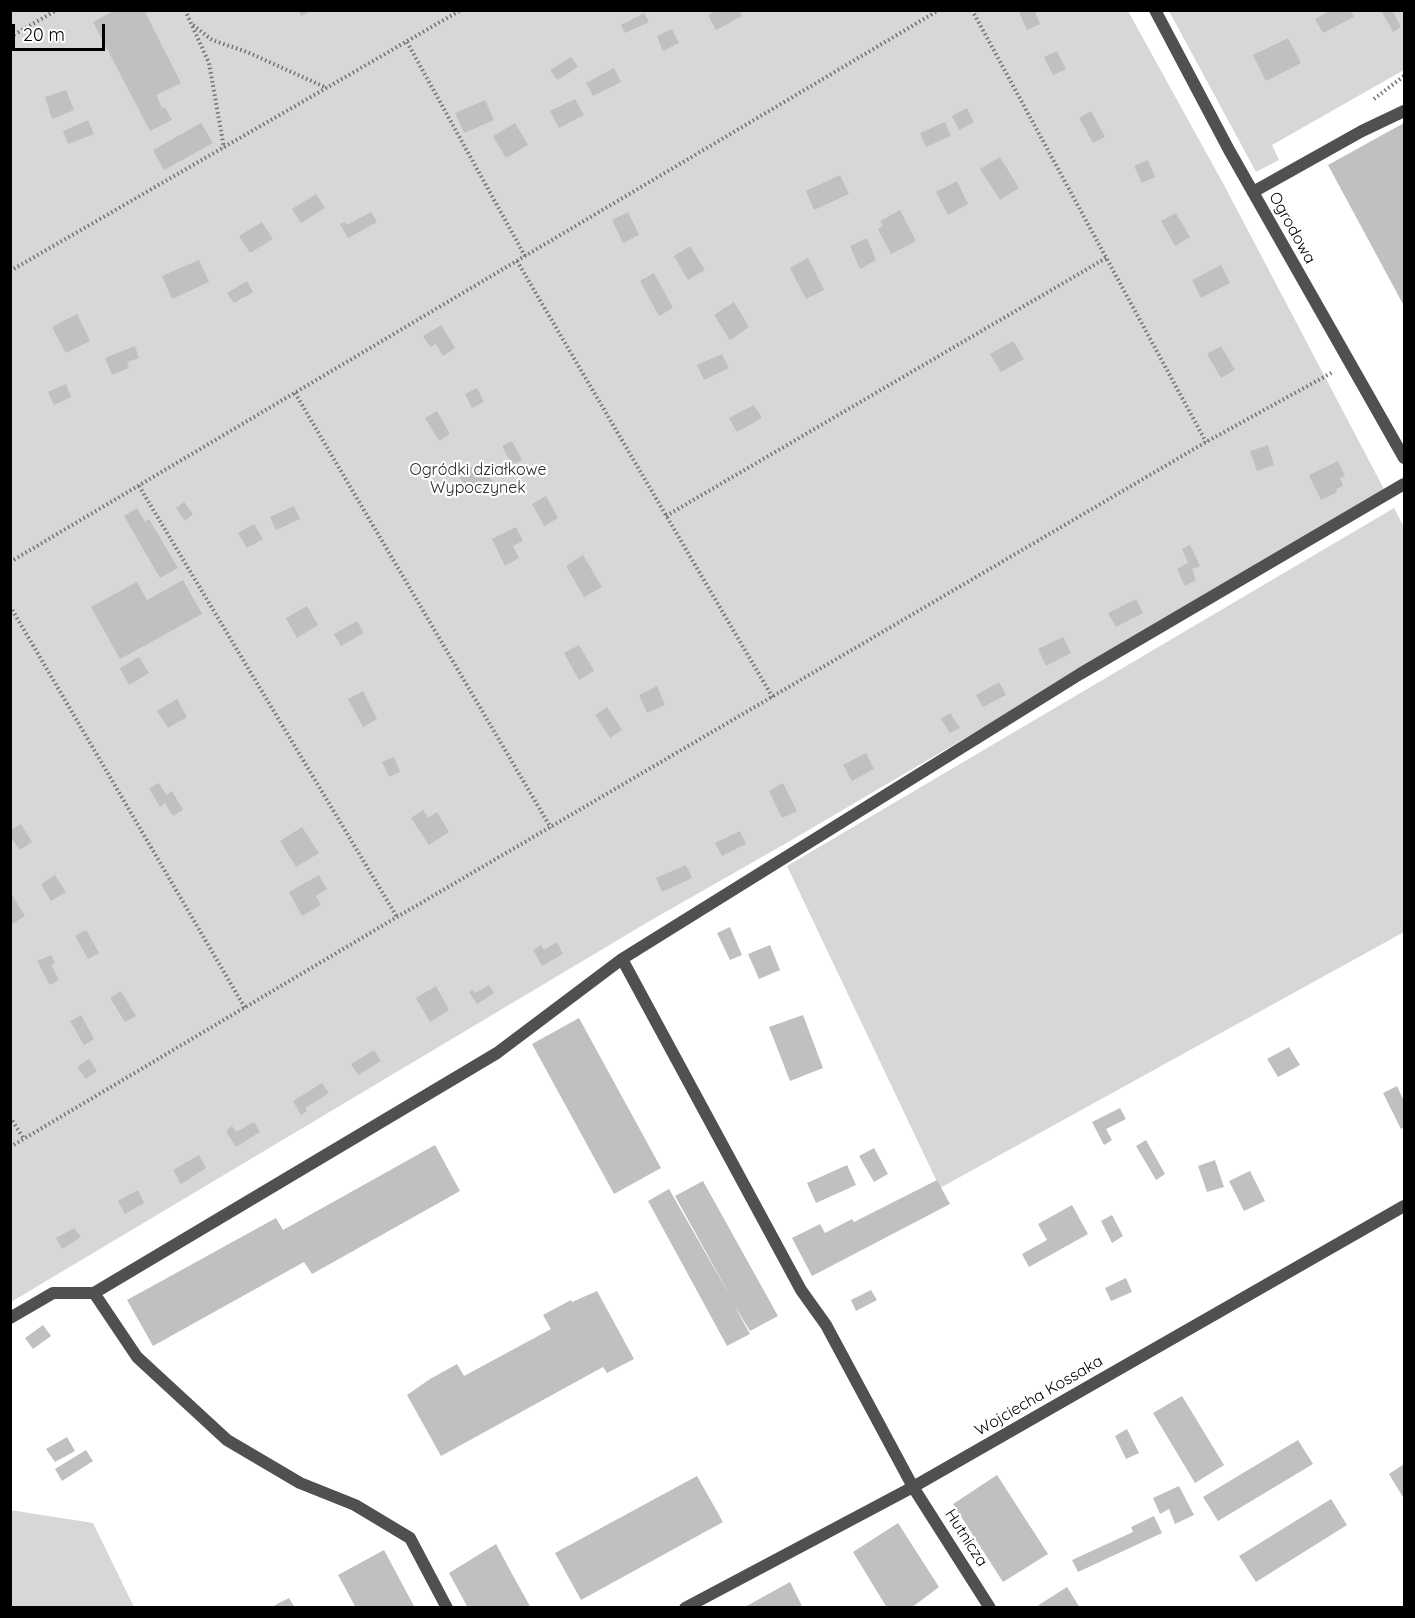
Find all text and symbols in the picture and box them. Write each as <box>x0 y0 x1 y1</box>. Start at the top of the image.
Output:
scale bar <box>15 12 108 50</box>
text: 20 m <box>23 23 65 46</box>
street label: Ogrodowa <box>1264 189 1320 267</box>
park label: Ogródki działkowe Wypoczynek <box>409 460 547 498</box>
street label: Wojciecha Kossaka <box>972 1352 1106 1440</box>
street label: Hutnicza <box>940 1506 992 1570</box>

